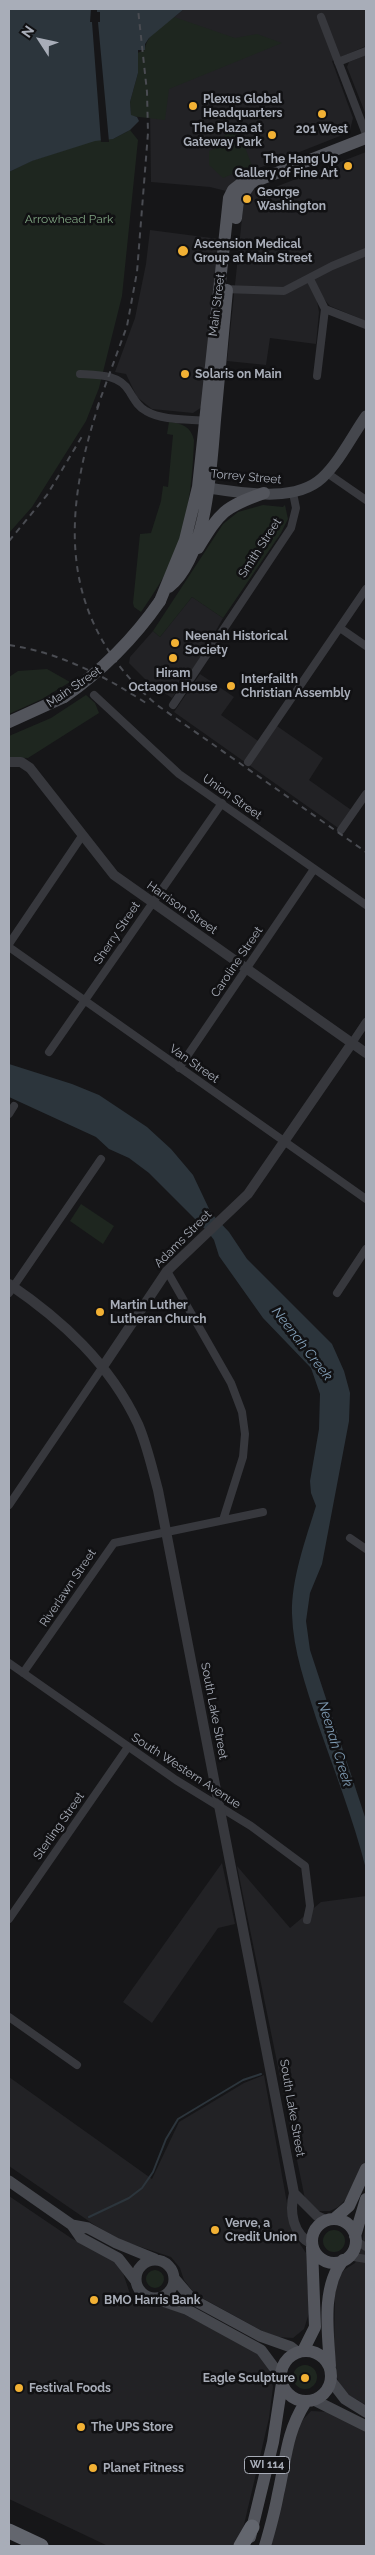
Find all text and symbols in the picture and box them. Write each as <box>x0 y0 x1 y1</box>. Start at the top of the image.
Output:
north arrow <box>15 15 65 65</box>
text: N <box>18 22 37 40</box>
place label: Plexus Global Headquarters <box>203 92 282 120</box>
marker: Plexus Global Headquarters <box>187 100 199 112</box>
marker: 201 West <box>316 108 328 120</box>
place label: The Plaza at Gateway Park <box>183 121 262 149</box>
place label: 201 West <box>296 122 348 136</box>
marker: The Plaza at Gateway Park <box>266 129 278 141</box>
place label: The Hang Up Gallery of Fine Art <box>234 152 338 180</box>
marker: The Hang Up Gallery of Fine Art <box>342 160 354 172</box>
place label: George Washington <box>257 185 326 213</box>
marker: George Washington <box>241 193 253 205</box>
park label: Arrowhead Park <box>25 212 113 226</box>
place label: Ascension Medical Group at Main Street <box>194 237 312 265</box>
marker: Ascension Medical Group at Main Street <box>176 244 190 258</box>
street label: Main Street <box>206 273 228 337</box>
place label: Solaris on Main <box>195 367 282 381</box>
marker: Solaris on Main <box>179 368 191 380</box>
street label: Torrey Street <box>210 467 282 487</box>
street label: Smith Street <box>235 515 285 581</box>
place label: Neenah Historical Society <box>185 629 288 657</box>
marker: Neenah Historical Society <box>169 637 181 649</box>
marker: Hiram Octagon House <box>167 652 179 664</box>
street label: Main Street <box>44 663 104 711</box>
place label: Hiram Octagon House <box>129 666 217 694</box>
place label: Interfailth Christian Assembly <box>241 672 351 700</box>
marker: Interfailth Christian Assembly <box>225 680 237 692</box>
street label: Union Street <box>200 771 264 823</box>
street label: Harrison Street <box>144 878 220 938</box>
street label: Sherry Street <box>91 899 143 967</box>
street label: Caroline Street <box>208 924 266 1000</box>
street label: Van Street <box>166 1042 222 1086</box>
street label: Adams Street <box>151 1207 215 1271</box>
place label: Martin Luther Lutheran Church <box>110 1298 207 1326</box>
water label: Neenah Creek <box>268 1304 336 1384</box>
marker: Martin Luther Lutheran Church <box>94 1306 106 1318</box>
street label: Riverlawn Street <box>37 1546 99 1630</box>
street label: South Lake Street <box>198 1661 230 1761</box>
water label: Neenah Creek <box>314 1699 356 1789</box>
street label: South Western Avenue <box>129 1730 243 1812</box>
street label: Sterling Street <box>30 1790 88 1862</box>
street label: South Lake Street <box>276 2058 308 2158</box>
place label: Verve, a Credit Union <box>225 2216 297 2244</box>
marker: Verve, a Credit Union <box>209 2224 221 2236</box>
place label: BMO Harris Bank <box>104 2293 200 2307</box>
marker: BMO Harris Bank <box>88 2294 100 2306</box>
place label: Eagle Sculpture <box>203 2371 295 2385</box>
marker: Eagle Sculpture <box>299 2372 311 2384</box>
place label: Festival Foods <box>29 2381 111 2395</box>
marker: Festival Foods <box>13 2382 25 2394</box>
place label: The UPS Store <box>91 2420 173 2434</box>
marker: The UPS Store <box>75 2421 87 2433</box>
road number: WI 114 <box>244 2456 290 2474</box>
place label: Planet Fitness <box>103 2461 184 2475</box>
marker: Planet Fitness <box>87 2462 99 2474</box>

